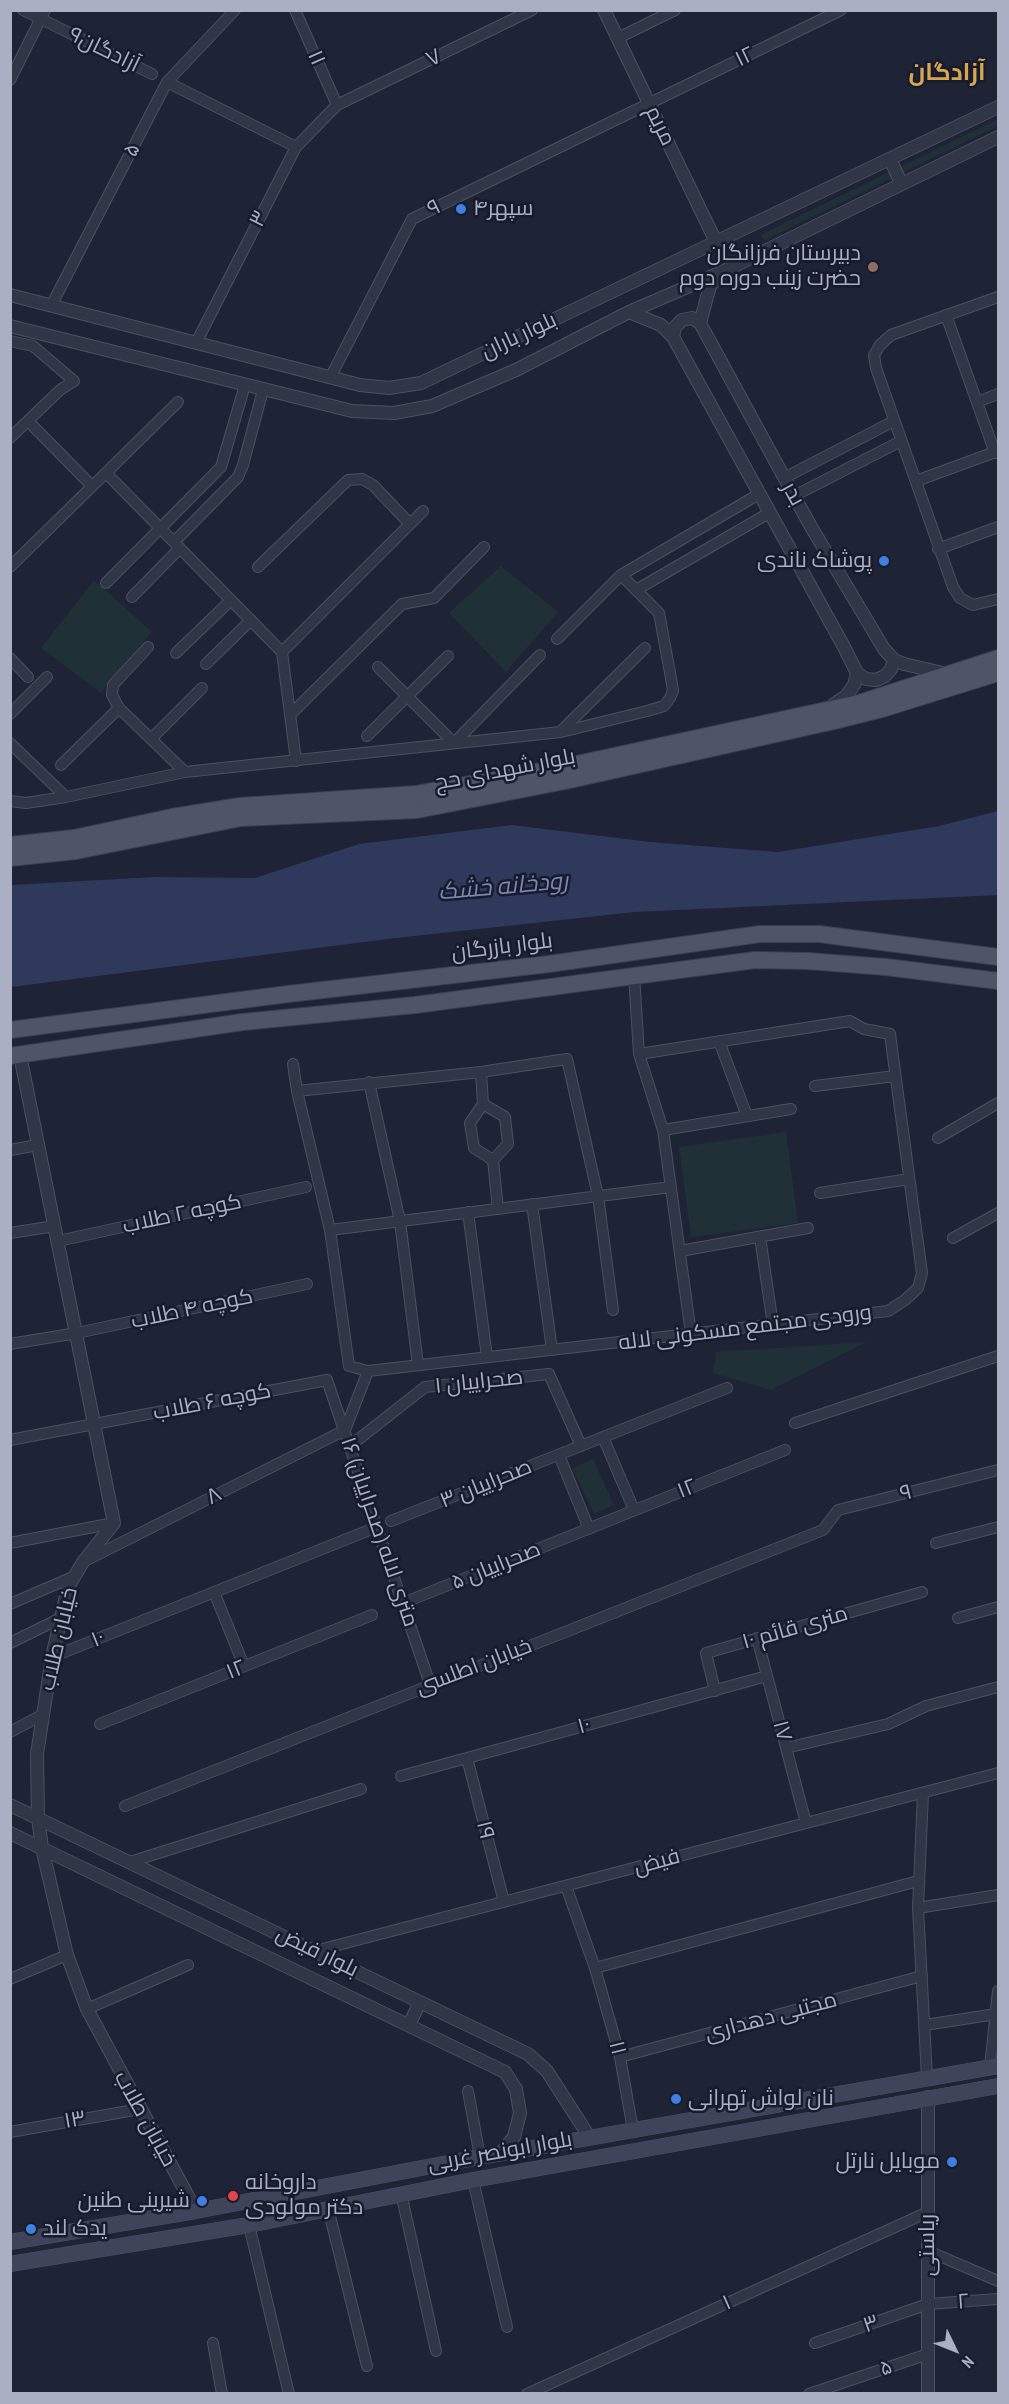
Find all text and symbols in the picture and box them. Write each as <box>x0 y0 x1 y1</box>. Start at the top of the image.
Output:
street label: آزادگان۹ <box>64 22 144 78</box>
street label: ۱۲ <box>731 41 759 73</box>
street label: ۷ <box>422 43 446 73</box>
street label: ۱۱ <box>301 46 331 70</box>
district label: آزادگان <box>909 59 985 87</box>
street label: مریم <box>639 102 681 150</box>
street label: ۵ <box>118 139 146 161</box>
street label: ۹ <box>423 194 445 222</box>
place label: سپهر۴ <box>473 196 533 222</box>
marker: سپهر۴ <box>454 202 468 216</box>
street label: ۳ <box>244 206 274 232</box>
place label: دبیرستان فرزانگان حضرت زینب دوره دوم <box>679 241 861 292</box>
marker: دبیرستان فرزانگان حضرت زینب دوره دوم <box>866 260 880 274</box>
street label: بلوار باران <box>477 307 561 365</box>
street label: بدر <box>776 477 810 511</box>
place label: پوشاک ناندی <box>757 548 872 574</box>
marker: پوشاک ناندی <box>877 554 891 568</box>
street label: بلوار شهدای حج <box>433 743 577 797</box>
water label: رودخانه خشک <box>437 867 569 907</box>
street label: بلوار بازرگان <box>450 928 554 966</box>
street label: کوچه ۲ طلاب <box>120 1189 244 1239</box>
street label: کوچه ۴ طلاب <box>129 1283 255 1335</box>
street label: ورودی مجتمع مسکونی لاله <box>617 1299 873 1357</box>
street label: صحراییان ۱ <box>433 1364 525 1400</box>
street label: کوچه ۶ طلاب <box>151 1378 273 1426</box>
street label: ۱۶ متری لاله (صحراییان) <box>334 1434 424 1630</box>
street label: صحراییان ۳ <box>436 1454 536 1514</box>
street label: ۱۲ <box>674 1473 700 1505</box>
street label: ۹ <box>897 1479 915 1507</box>
street label: ۸ <box>202 1481 226 1511</box>
street label: ۵ صحراییان <box>447 1536 545 1596</box>
street label: خیابان طلاب <box>34 1585 84 1693</box>
street label: ۱۰ متری قائم <box>739 1600 851 1656</box>
street label: ۱۰ <box>87 1624 109 1654</box>
street label: خيابان اطلسى <box>412 1633 536 1701</box>
street label: ۱۲ <box>223 1654 249 1686</box>
street label: ۱۰ <box>575 1712 593 1740</box>
street label: ۱۷ <box>767 1718 797 1744</box>
street label: ۱۹ <box>470 1818 500 1842</box>
street label: فیض <box>631 1843 683 1881</box>
street label: بلوار فیض <box>271 1921 363 1983</box>
street label: مجتبی دهداری <box>702 1987 840 2047</box>
street label: ۱۱ <box>603 2038 631 2058</box>
street label: خیابان طلاب <box>108 2067 182 2171</box>
place label: نان لواش تهرانی <box>688 2086 834 2112</box>
marker: نان لواش تهرانی <box>669 2092 683 2106</box>
street label: ۱۳ <box>62 2105 88 2135</box>
street label: بلوار ابونصر غربی <box>426 2126 574 2178</box>
place label: موبایل نارتل <box>835 2149 940 2175</box>
marker: موبایل نارتل <box>945 2155 959 2169</box>
place label: داروخانه دکتر مولودی <box>245 2170 363 2222</box>
place label: شیرینی طنین <box>78 2188 190 2214</box>
marker: داروخانه دکتر مولودی <box>226 2189 240 2203</box>
marker: شیرینی طنین <box>195 2194 209 2208</box>
street label: ریاستی <box>915 2214 941 2276</box>
place label: یدک لند <box>43 2216 107 2242</box>
marker: یدک لند <box>24 2222 38 2236</box>
street label: ۲ <box>956 2288 970 2316</box>
street label: ۱ <box>719 2290 735 2316</box>
street label: ۳ <box>860 2309 882 2339</box>
north arrow <box>925 2320 985 2380</box>
text: N <box>958 2352 978 2372</box>
street label: ۵ <box>876 2354 896 2382</box>

